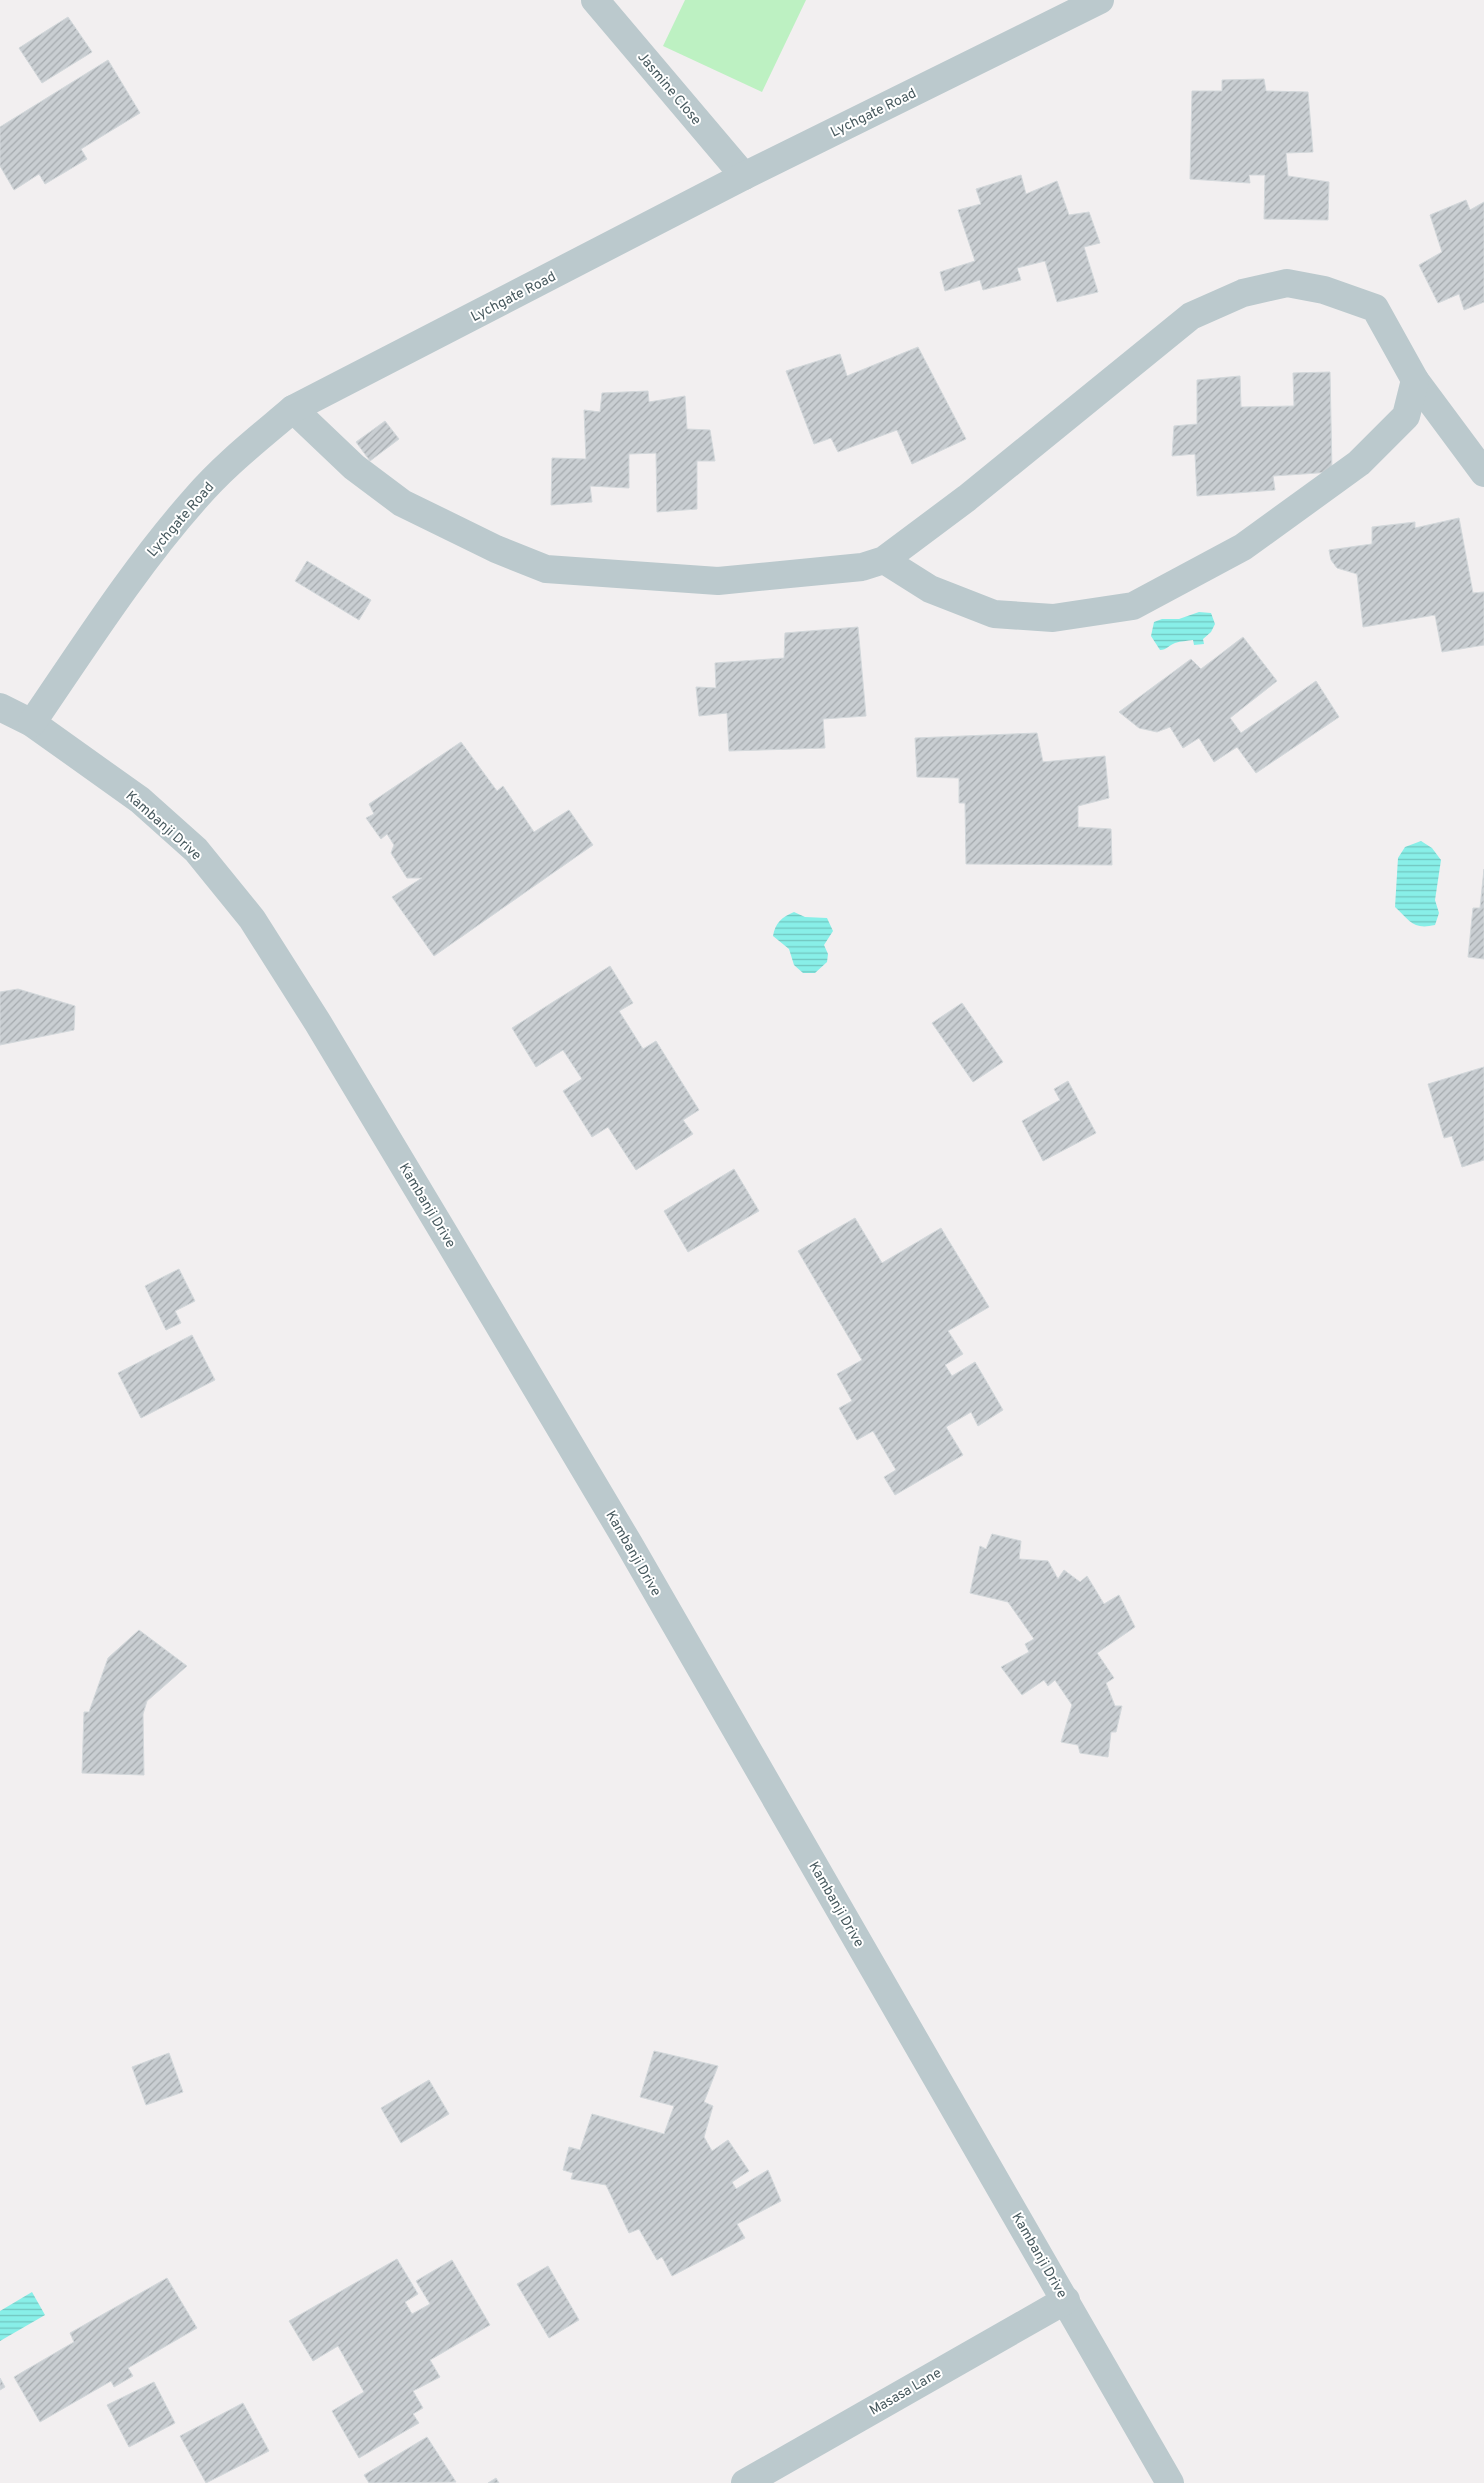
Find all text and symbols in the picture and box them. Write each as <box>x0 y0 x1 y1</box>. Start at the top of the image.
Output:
street label: Jasmine Close <box>633 49 704 129</box>
street label: Lychgate Road <box>828 85 919 141</box>
street label: Lychgate Road <box>468 269 559 326</box>
street label: Lychgate Road <box>144 479 218 561</box>
street label: Kambanji Drive <box>122 788 204 865</box>
street label: Kambanji Drive <box>395 1160 459 1251</box>
street label: Kambanji Drive <box>601 1508 664 1600</box>
street label: Kambanji Drive <box>804 1859 867 1951</box>
street label: Kambanji Drive <box>1007 2210 1070 2302</box>
street label: Masasa Lane <box>867 2365 945 2420</box>

